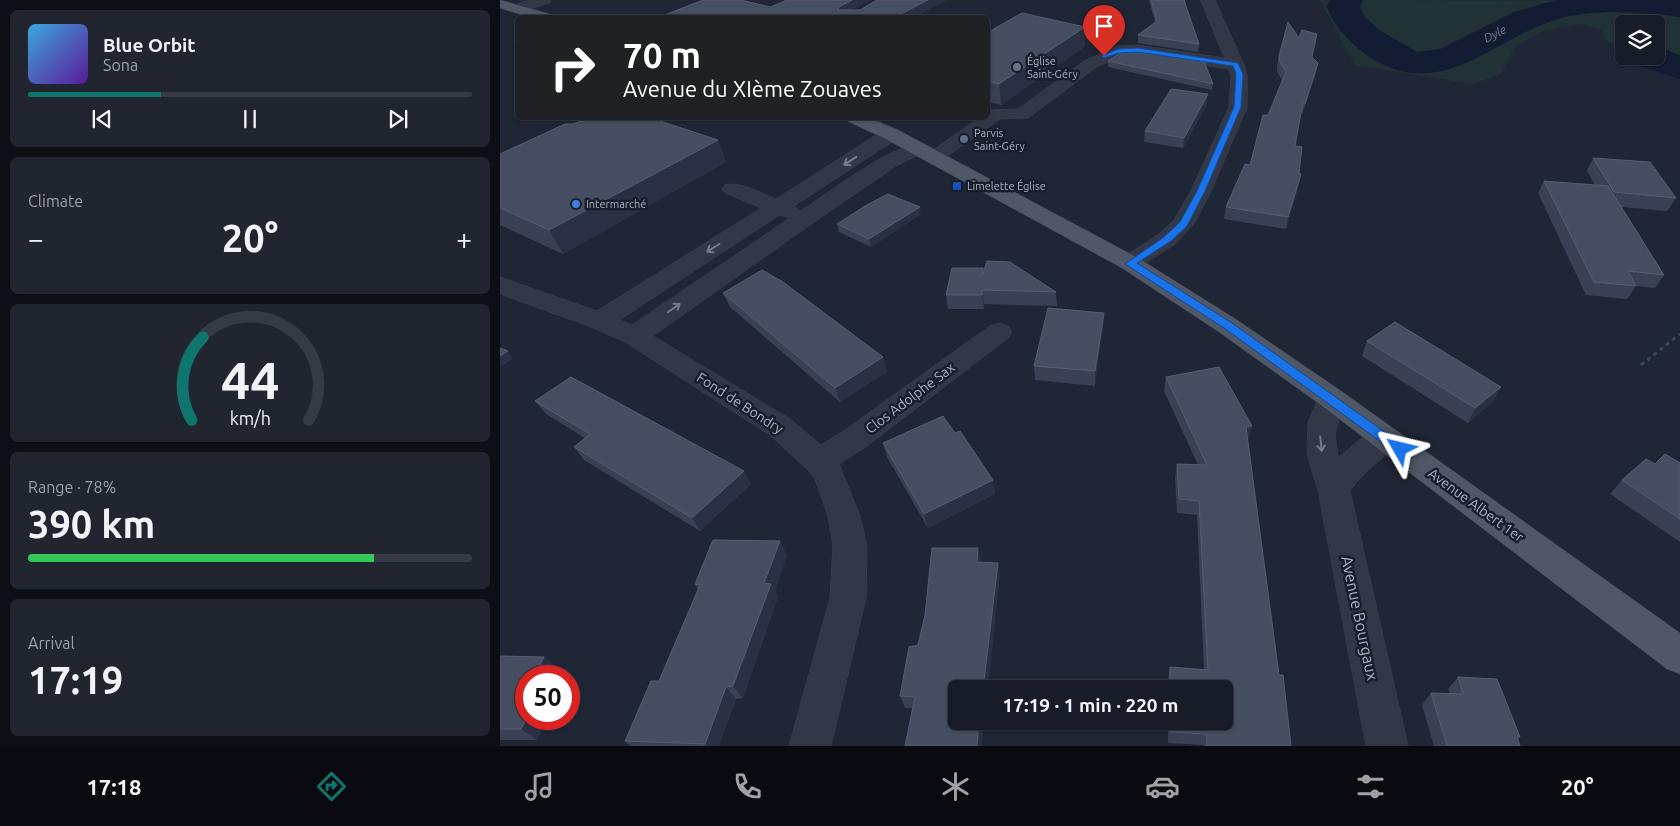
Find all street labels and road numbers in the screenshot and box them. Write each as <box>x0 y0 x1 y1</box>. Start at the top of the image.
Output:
street label: Clos Adolphe Sax <box>862 359 958 437</box>
street label: Fond de Bondry <box>694 369 786 437</box>
street label: Avenue Albert 1er <box>1425 465 1527 545</box>
street label: Avenue Bourgaux <box>1338 554 1382 682</box>

